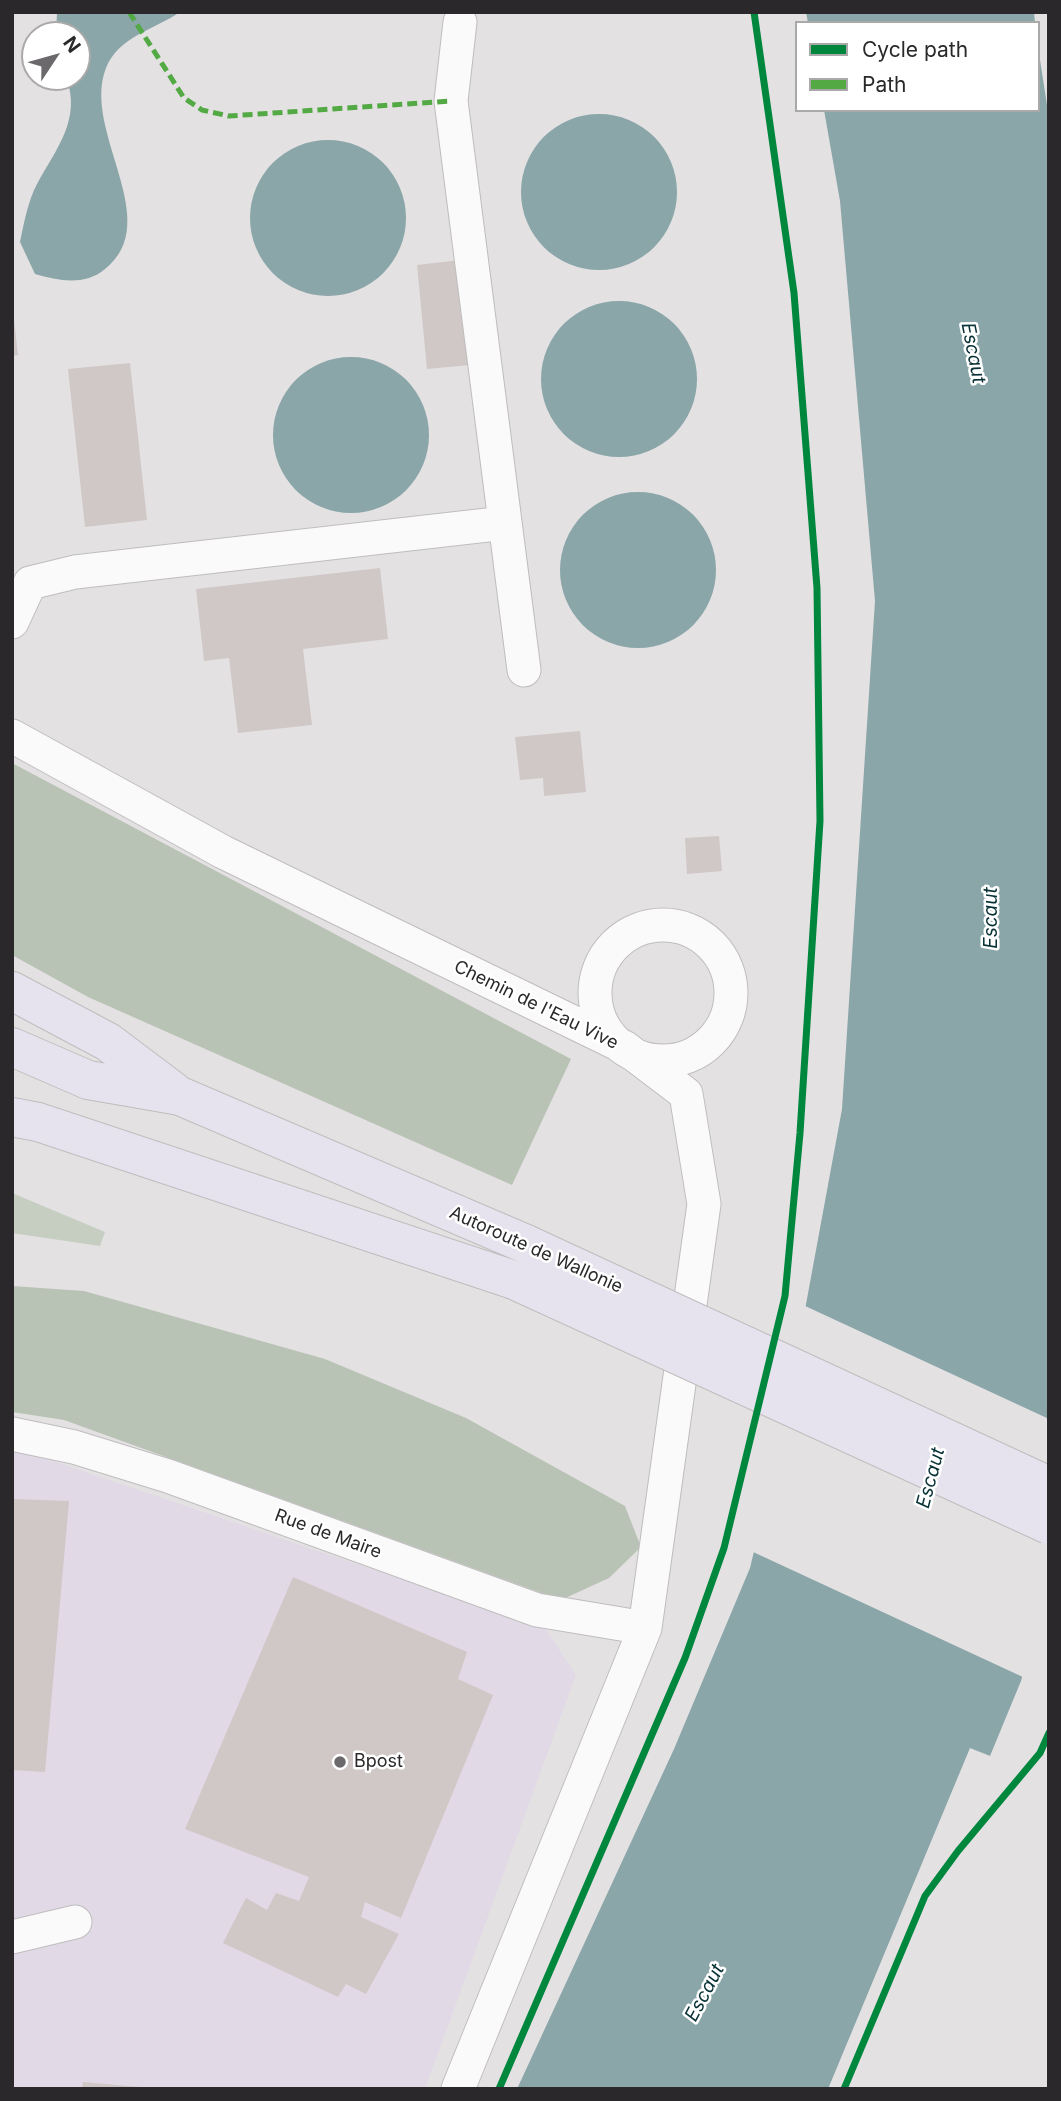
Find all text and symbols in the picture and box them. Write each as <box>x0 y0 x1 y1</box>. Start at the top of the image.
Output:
north arrow <box>21 21 91 91</box>
legend <box>795 21 1040 112</box>
text: N <box>58 32 85 57</box>
text: Cycle path <box>862 37 968 62</box>
text: Path <box>862 72 907 97</box>
water label: Escaut <box>956 321 990 385</box>
water label: Escaut <box>980 887 1002 949</box>
street label: Chemin de l'Eau Vive <box>450 956 622 1054</box>
street label: Autoroute de Wallonie <box>446 1202 626 1298</box>
water label: Escaut <box>912 1445 950 1511</box>
street label: Rue de Maire <box>272 1505 384 1563</box>
place label: Bpost <box>354 1751 403 1773</box>
marker: Bpost <box>332 1754 348 1770</box>
water label: Escaut <box>681 1961 729 2025</box>

